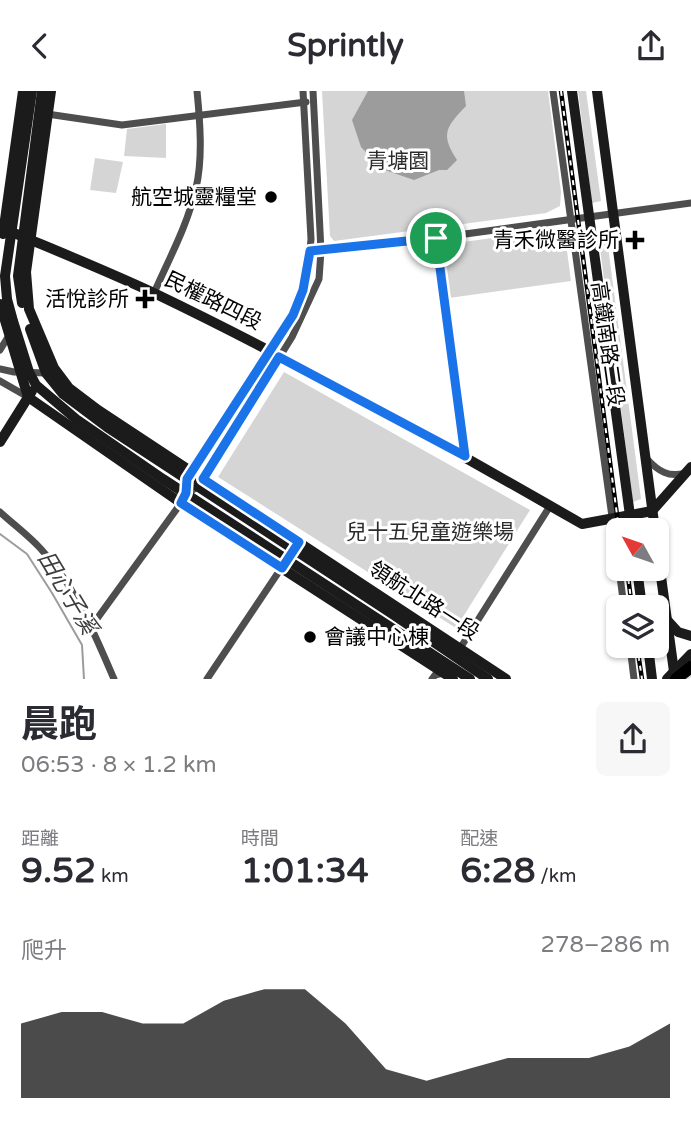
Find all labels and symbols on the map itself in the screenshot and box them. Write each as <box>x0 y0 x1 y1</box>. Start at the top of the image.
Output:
park label: 青塘園 <box>367 149 430 174</box>
place label: 航空城靈糧堂 <box>131 185 257 210</box>
marker: 航空城靈糧堂 <box>263 189 279 205</box>
pin <box>406 208 466 268</box>
place label: 青禾微醫診所 <box>493 228 619 253</box>
marker: 青禾微醫診所 <box>625 230 645 250</box>
street label: 民權路四段 <box>160 267 266 335</box>
street label: 高鐵南路二段 <box>586 280 628 408</box>
place label: 活悅診所 <box>45 287 129 312</box>
marker: 活悅診所 <box>135 289 155 309</box>
north arrow <box>606 518 668 581</box>
park label: 兒十五兒童遊樂場 <box>346 520 514 545</box>
water label: 田心子溪 <box>31 546 104 642</box>
street label: 領航北路一段 <box>364 556 484 646</box>
place label: 會議中心棟 <box>324 625 429 650</box>
marker: 會議中心棟 <box>302 629 318 645</box>

